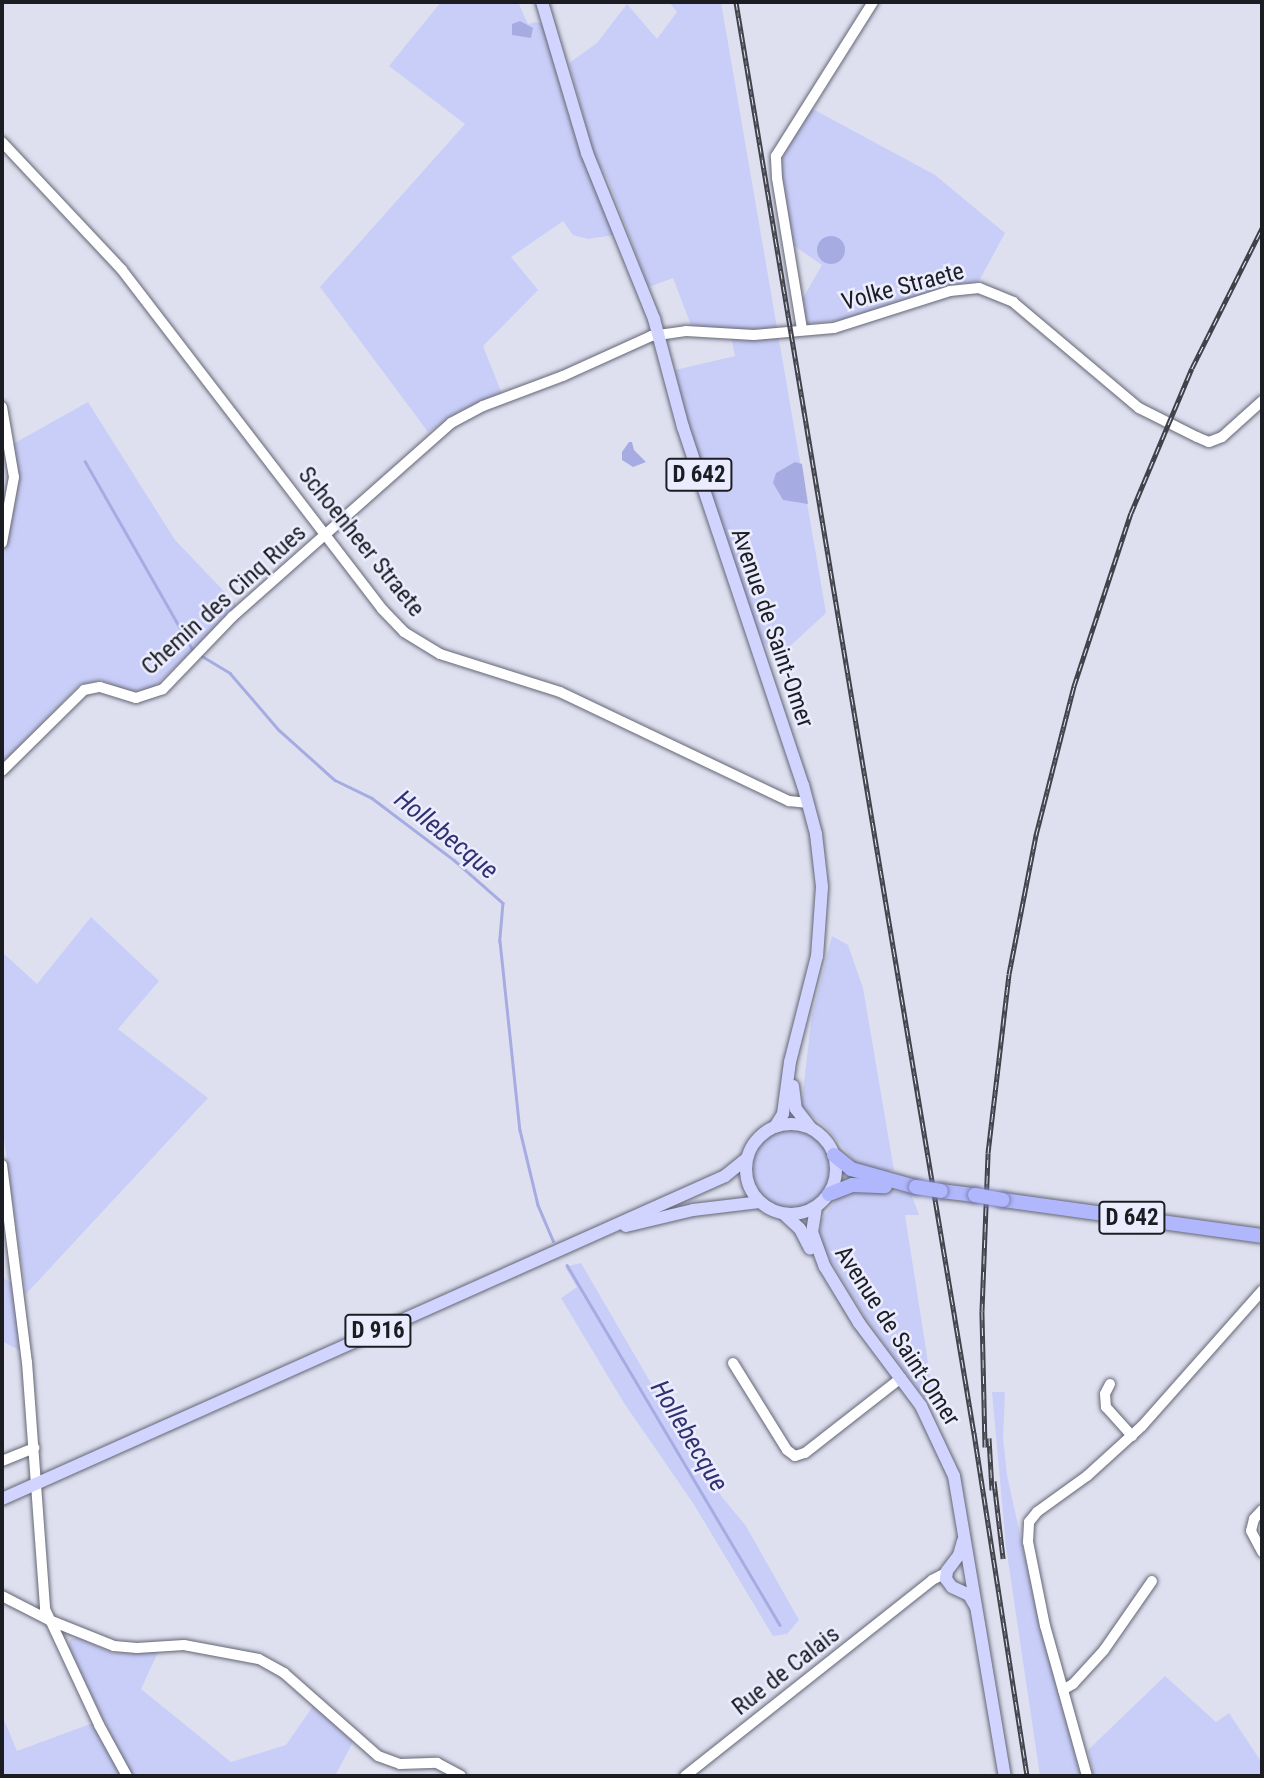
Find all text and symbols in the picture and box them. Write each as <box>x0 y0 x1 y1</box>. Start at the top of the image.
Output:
street label: Volke Straete <box>839 257 967 317</box>
road number: D 642 <box>664 456 734 495</box>
street label: Schoenheer Straete <box>292 461 430 623</box>
street label: Chemin des Cinq Rues <box>136 519 312 681</box>
street label: Avenue de Saint-Omer <box>724 525 820 731</box>
water label: Hollebecque <box>388 784 504 886</box>
road number: D 642 <box>1097 1198 1167 1238</box>
street label: Avenue de Saint-Omer <box>828 1241 966 1431</box>
road number: D 916 <box>343 1312 413 1350</box>
water label: Hollebecque <box>644 1375 734 1497</box>
street label: Rue de Calais <box>727 1620 845 1722</box>

